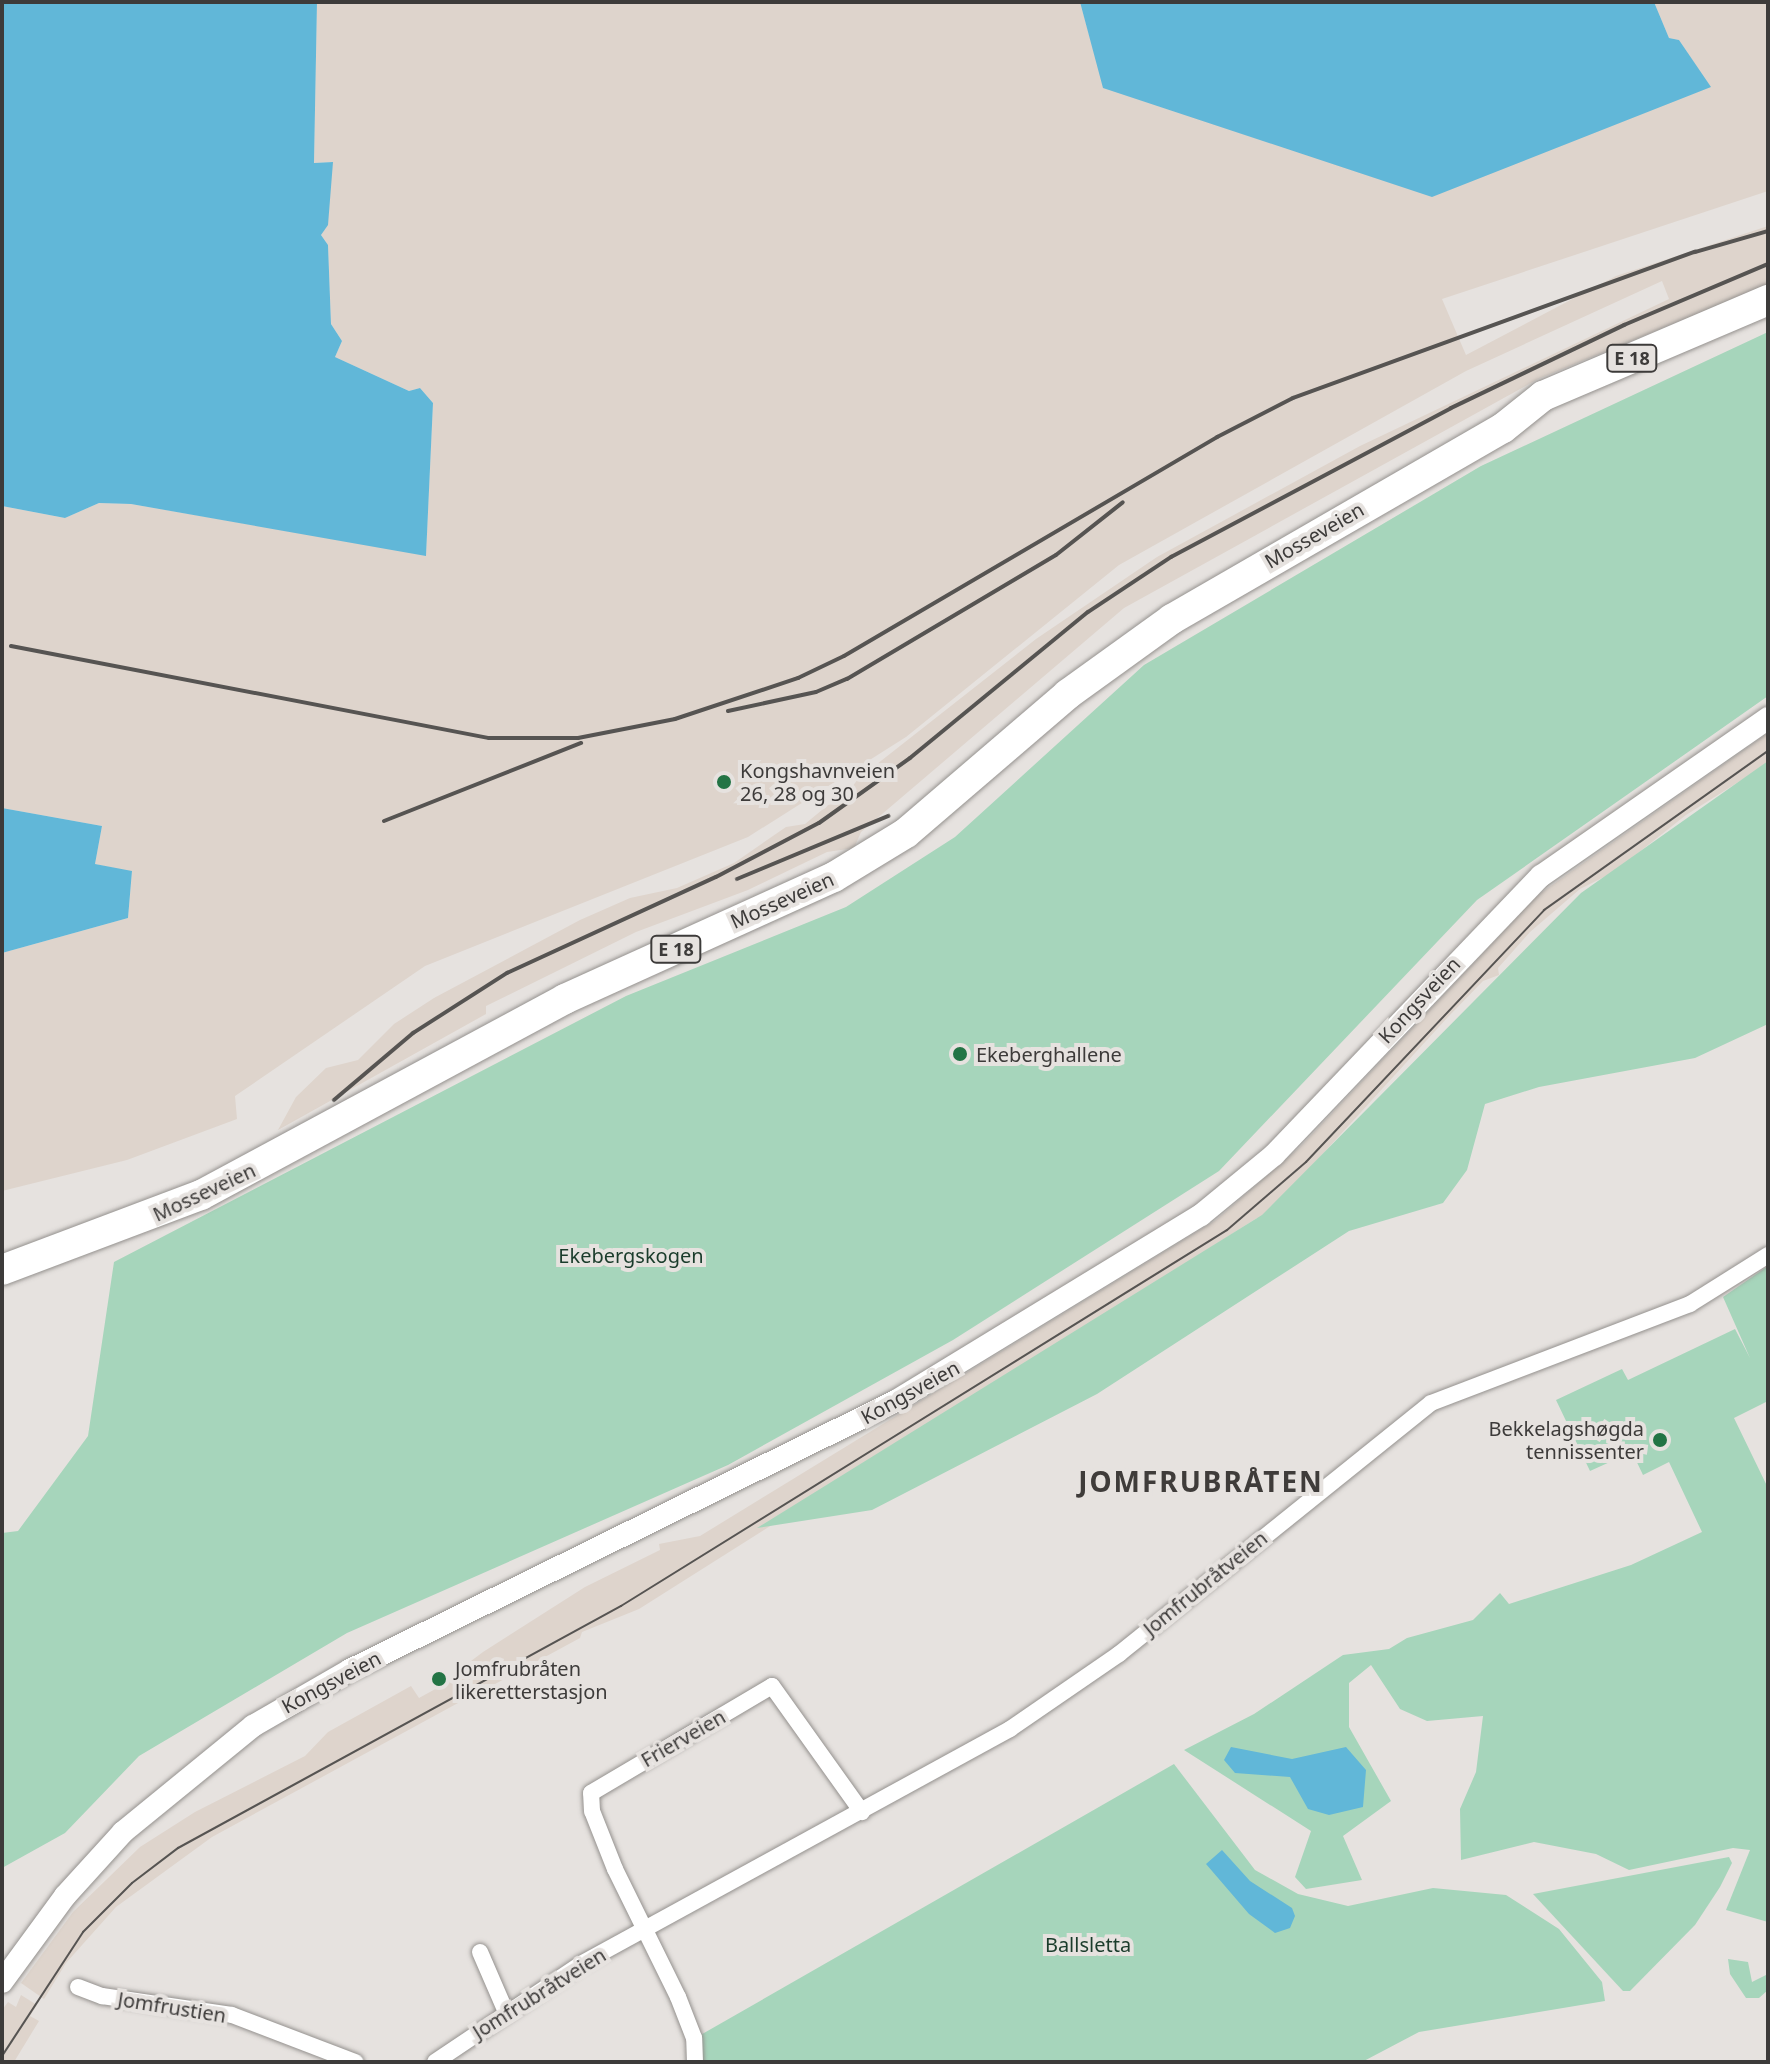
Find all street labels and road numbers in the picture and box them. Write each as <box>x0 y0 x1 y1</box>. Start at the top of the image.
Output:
road number: E 18 <box>1606 344 1658 372</box>
street label: Mosseveien <box>1260 497 1368 573</box>
street label: Mosseveien <box>727 867 837 933</box>
road number: E 18 <box>650 935 702 963</box>
street label: Kongsveien <box>1373 952 1465 1048</box>
street label: Mosseveien <box>149 1158 259 1226</box>
street label: Kongsveien <box>857 1355 963 1429</box>
street label: Jomfrubråtveien <box>1138 1526 1272 1640</box>
street label: Kongsveien <box>277 1646 385 1718</box>
street label: Frierveien <box>636 1704 730 1772</box>
street label: Jomfrubråtveien <box>468 1942 610 2044</box>
street label: Jomfrustien <box>116 1987 228 2027</box>

